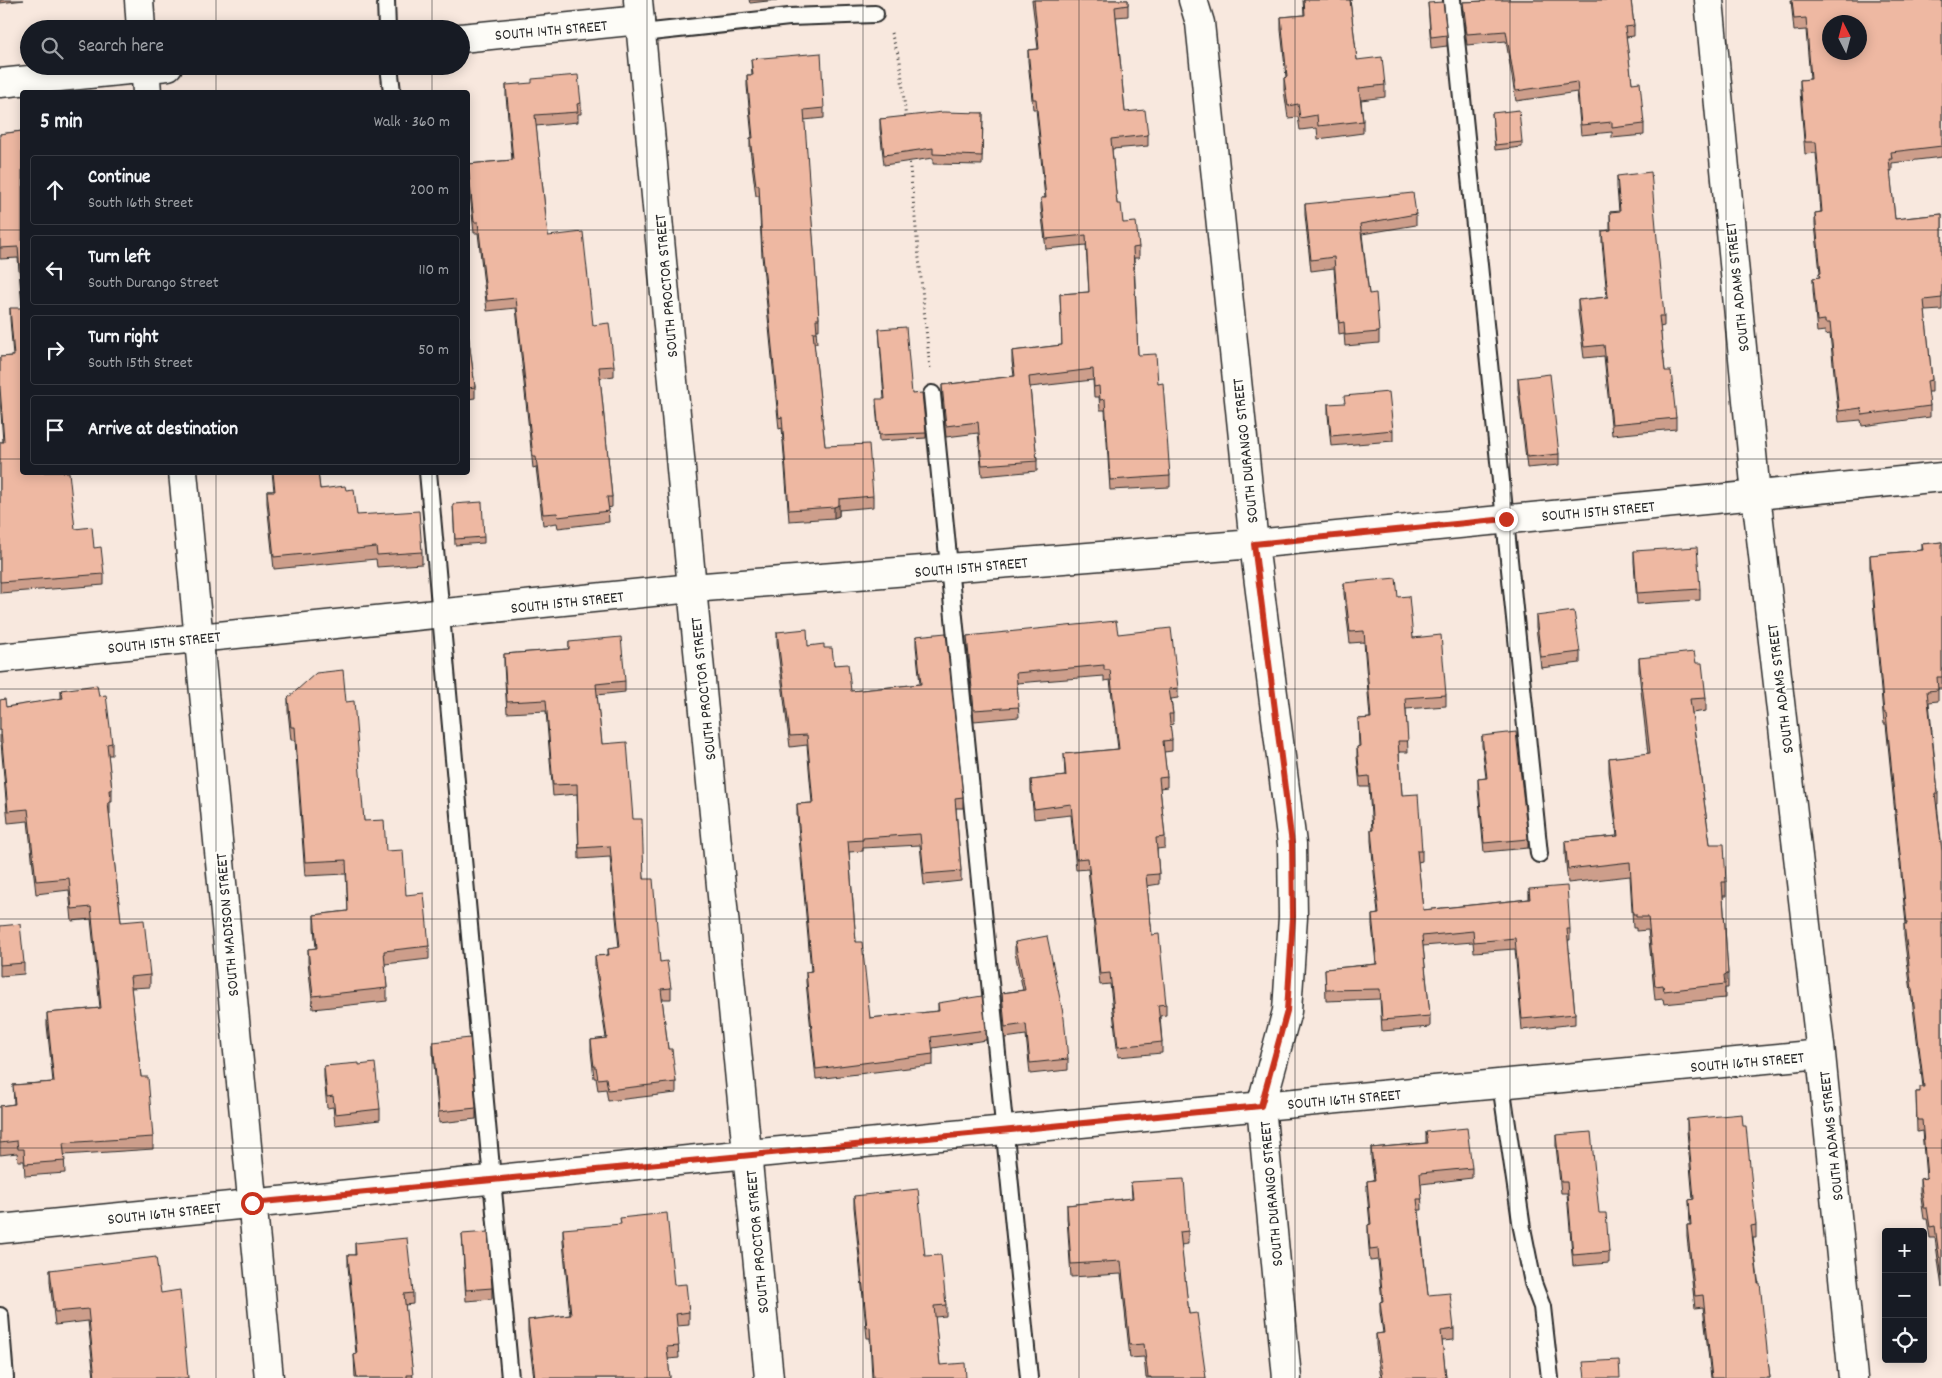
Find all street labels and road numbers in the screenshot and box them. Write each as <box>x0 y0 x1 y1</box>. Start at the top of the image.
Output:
street label: SOUTH 14TH STREET <box>494 15 609 48</box>
street label: SOUTH PROCTOR STREET <box>650 213 685 358</box>
street label: SOUTH ADAMS STREET <box>1720 220 1757 353</box>
street label: SOUTH DURANGO STREET <box>1227 376 1266 524</box>
street label: SOUTH 15TH STREET <box>1541 496 1656 529</box>
street label: SOUTH 15TH STREET <box>914 552 1029 585</box>
street label: SOUTH 15TH STREET <box>510 586 626 621</box>
street label: SOUTH PROCTOR STREET <box>685 616 723 761</box>
street label: SOUTH ADAMS STREET <box>1762 622 1801 755</box>
street label: SOUTH 15TH STREET <box>107 626 223 661</box>
street label: SOUTH MADISON STREET <box>211 852 246 997</box>
street label: SOUTH 16TH STREET <box>1689 1047 1806 1080</box>
street label: SOUTH ADAMS STREET <box>1814 1069 1851 1202</box>
street label: SOUTH 16TH STREET <box>1286 1084 1403 1117</box>
street label: SOUTH DURANGO STREET <box>1255 1120 1290 1267</box>
street label: SOUTH PROCTOR STREET <box>741 1169 776 1314</box>
street label: SOUTH 16TH STREET <box>106 1197 223 1232</box>

